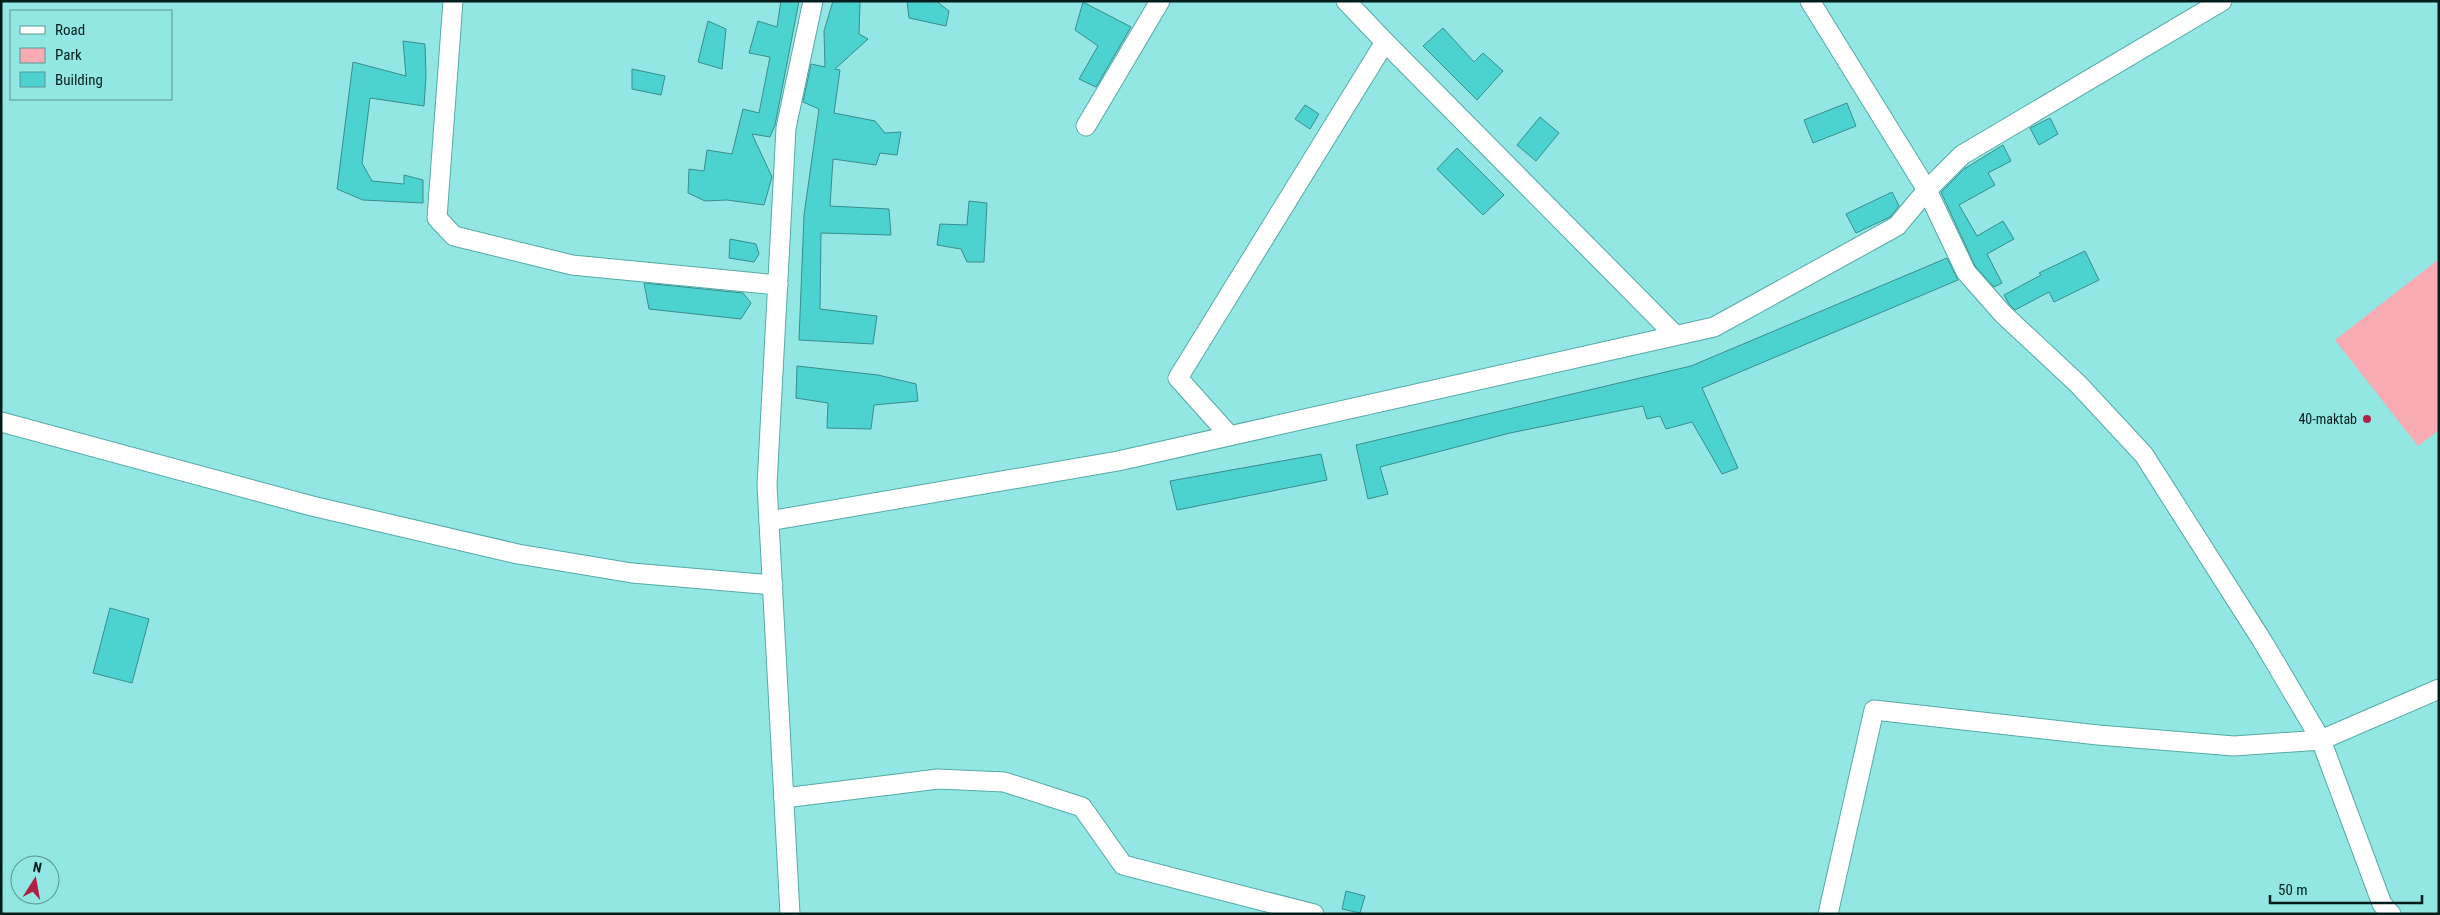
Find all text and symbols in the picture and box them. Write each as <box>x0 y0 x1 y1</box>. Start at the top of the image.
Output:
legend <box>10 10 172 100</box>
text: Road <box>55 21 85 39</box>
text: Park <box>55 46 82 64</box>
text: Building <box>55 71 103 89</box>
place label: 40-maktab <box>2298 411 2357 427</box>
marker: 40-maktab <box>2361 413 2373 425</box>
north arrow <box>10 855 60 905</box>
text: N <box>32 859 43 876</box>
scale bar <box>2270 872 2422 904</box>
text: 50 m <box>2278 881 2308 899</box>

